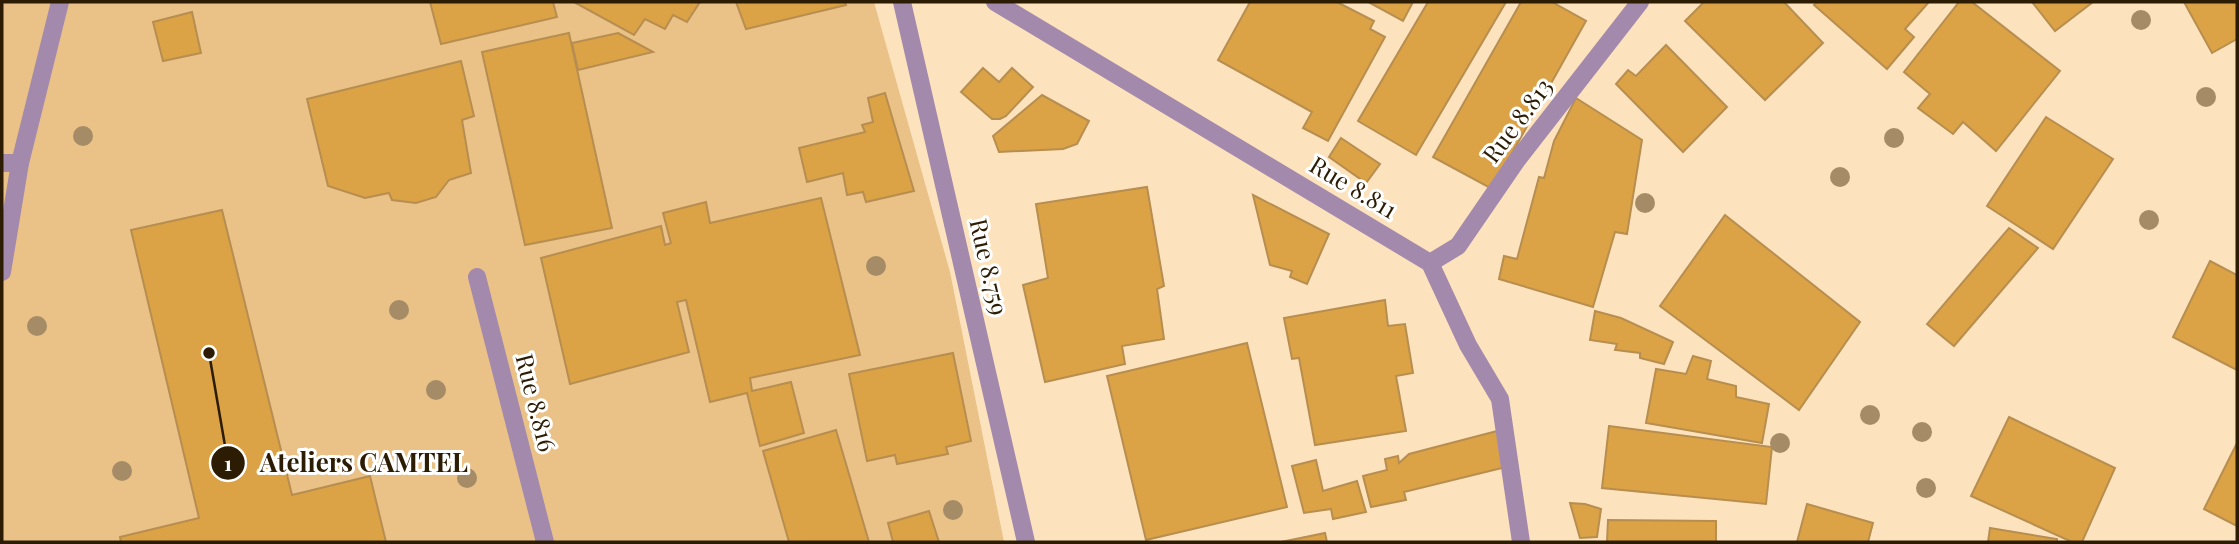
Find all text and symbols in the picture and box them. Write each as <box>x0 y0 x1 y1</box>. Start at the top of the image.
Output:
street label: Rue 8.813 <box>1474 71 1559 169</box>
street label: Rue 8.811 <box>1304 148 1404 225</box>
street label: Rue 8.759 <box>963 215 1017 318</box>
street label: Rue 8.816 <box>509 350 565 455</box>
callout: Ateliers CAMTEL <box>211 440 482 487</box>
text: Ateliers CAMTEL <box>259 444 468 479</box>
text: 1 <box>224 448 232 476</box>

